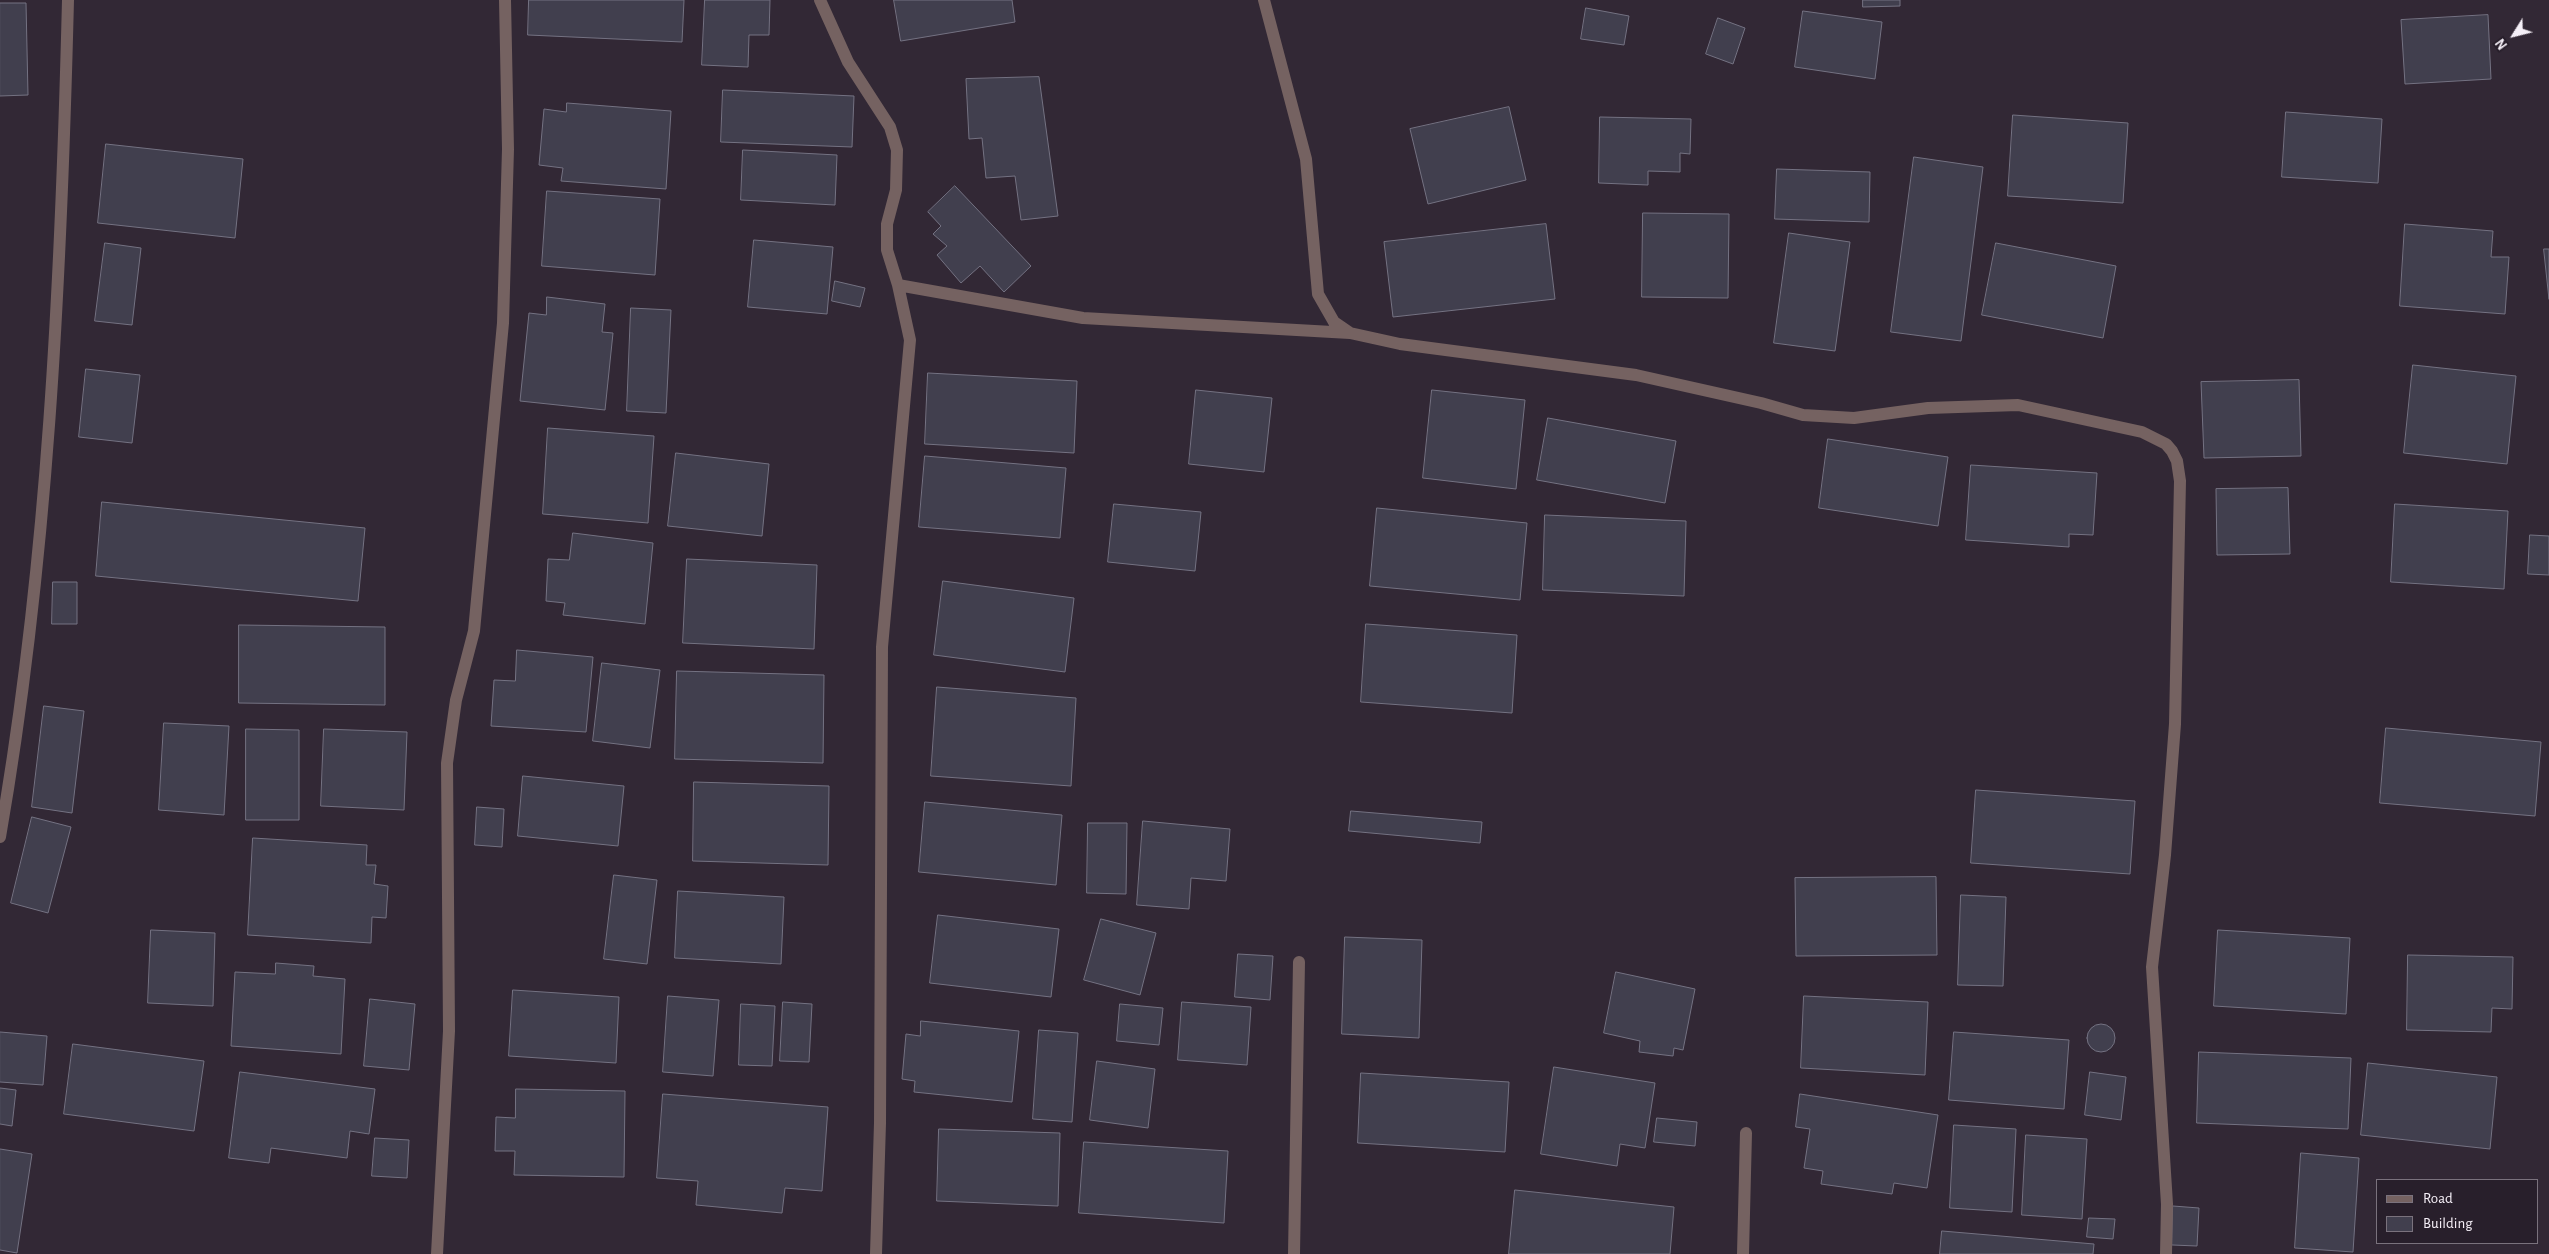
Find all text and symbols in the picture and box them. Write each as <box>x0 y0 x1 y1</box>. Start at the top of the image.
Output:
north arrow <box>2489 10 2539 60</box>
text: N <box>2493 36 2510 52</box>
legend <box>2376 1179 2539 1244</box>
text: Road <box>2423 1191 2453 1206</box>
text: Building <box>2423 1216 2473 1231</box>

